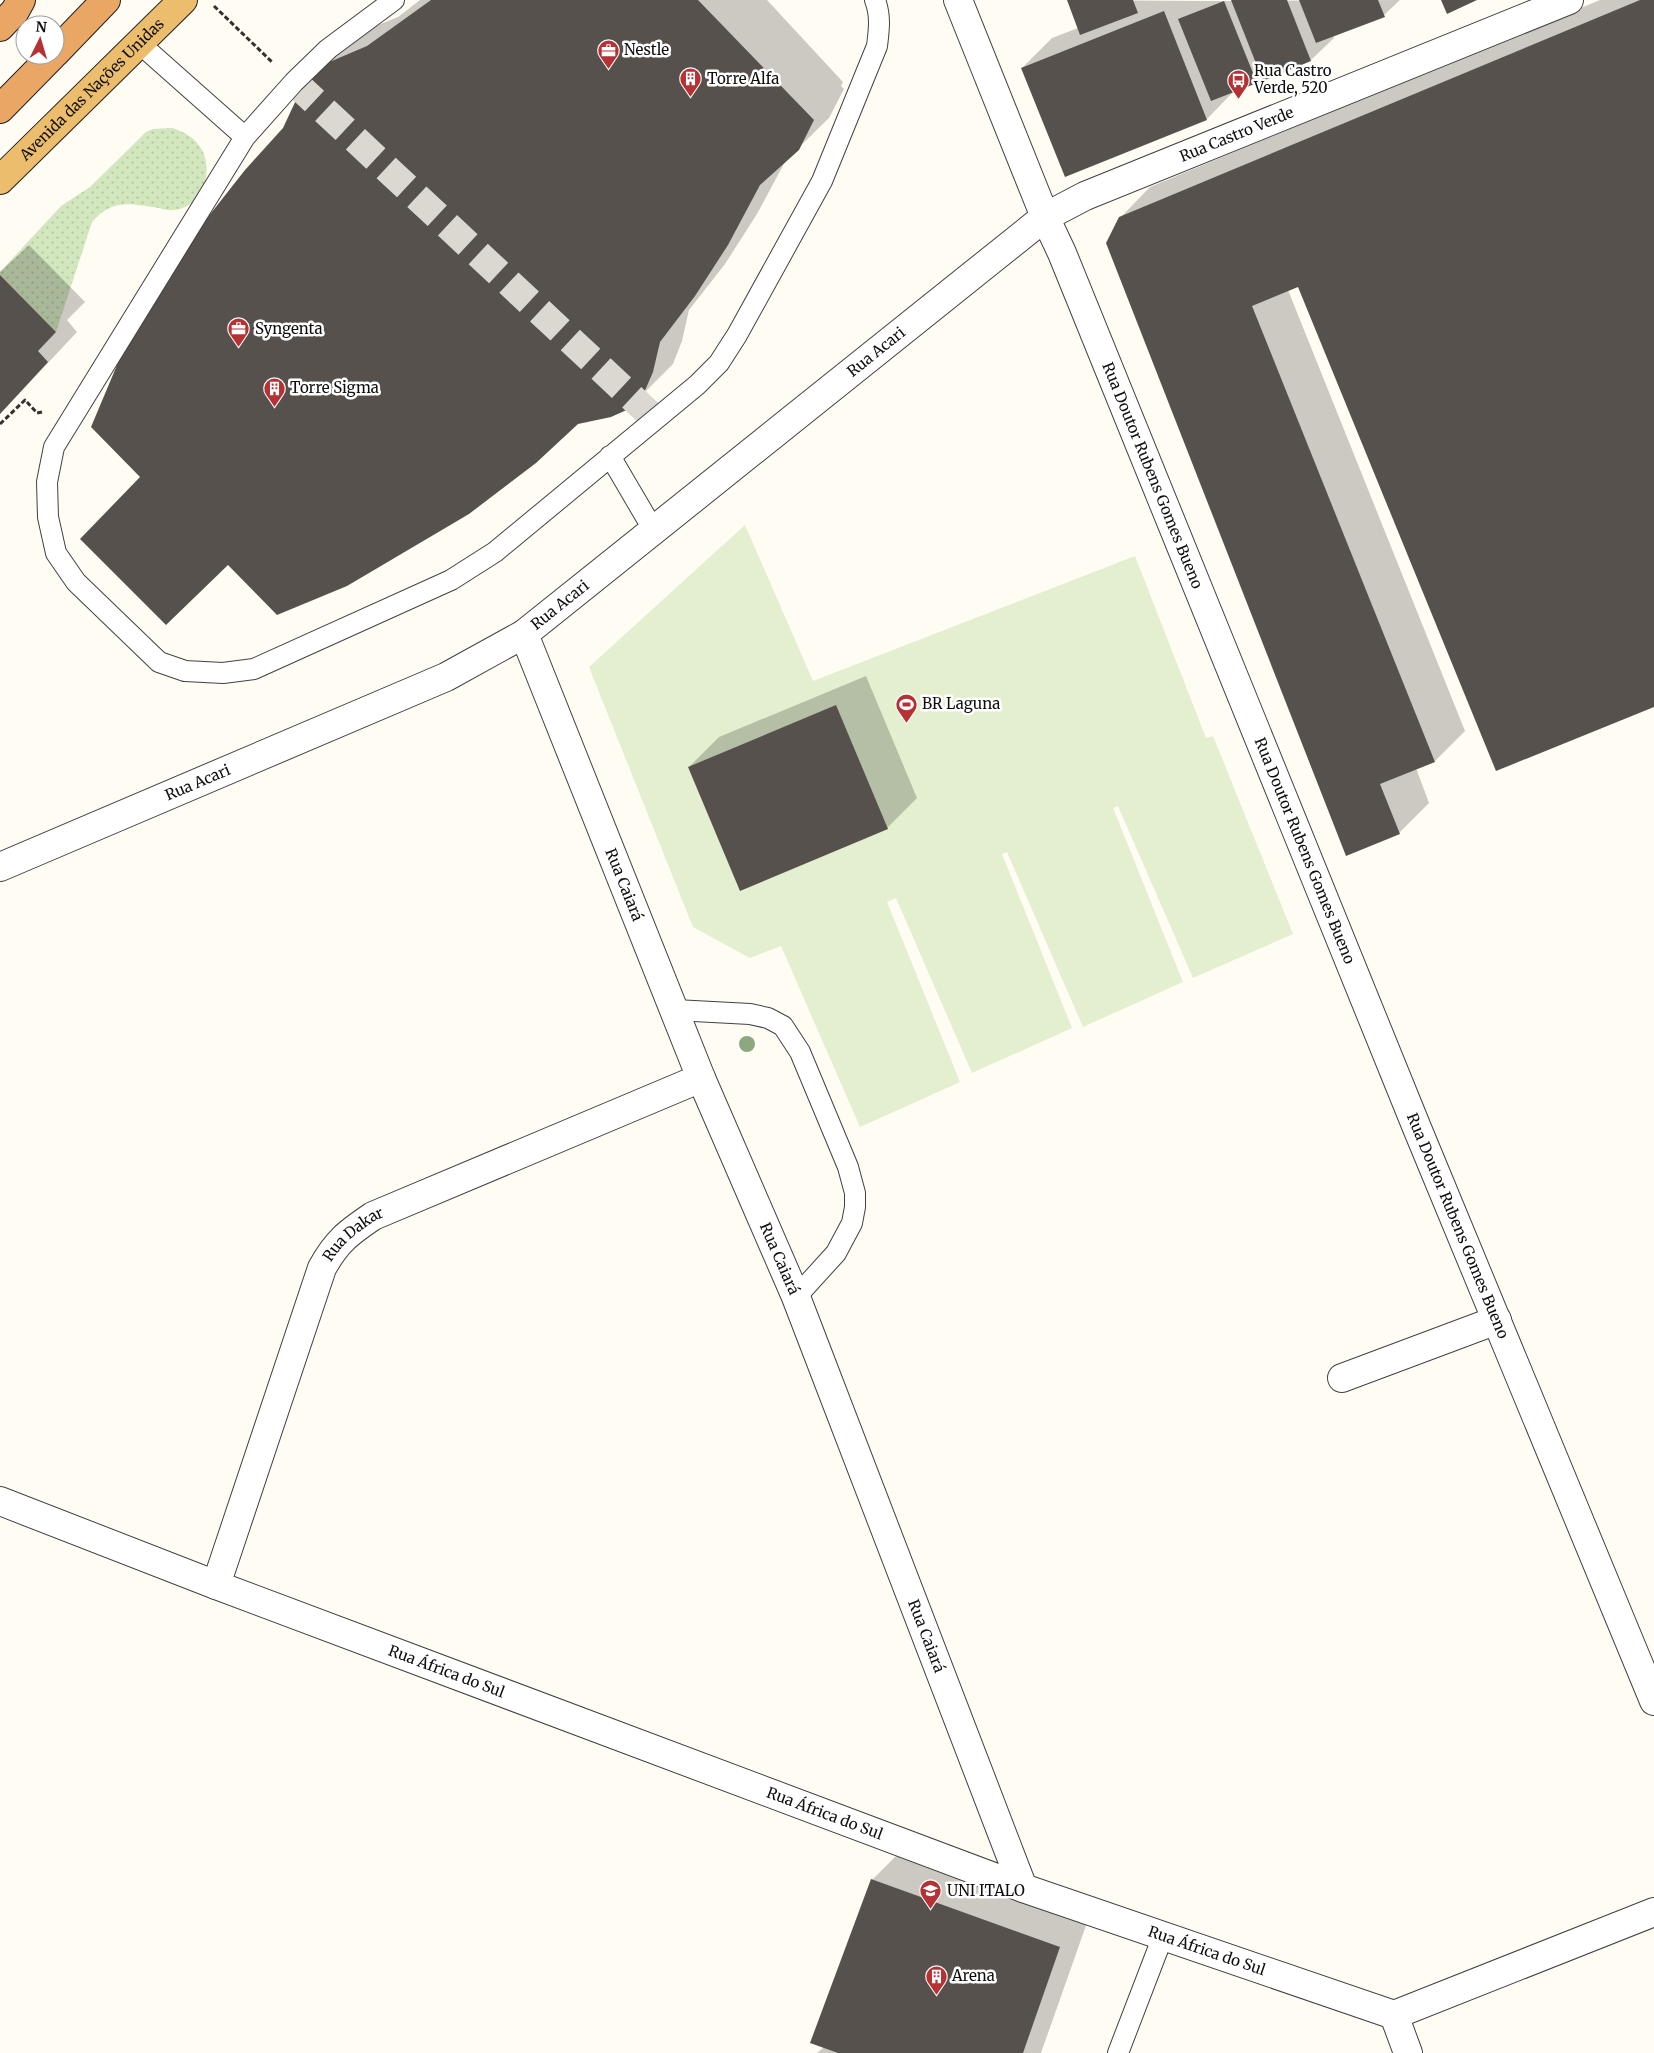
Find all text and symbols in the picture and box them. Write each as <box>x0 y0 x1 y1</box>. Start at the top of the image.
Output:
north arrow <box>15 15 65 65</box>
street label: Avenida das Nações Unidas <box>16 15 166 165</box>
office icon: Nestle <box>596 38 620 69</box>
place label: Nestle <box>624 40 669 59</box>
place label: Rua Castro Verde, 520 <box>1253 61 1332 97</box>
building icon: Torre Alfa <box>679 67 703 98</box>
bus stop icon: Rua Castro Verde, 520 <box>1226 68 1250 99</box>
place label: Torre Alfa <box>707 69 779 88</box>
street label: Rua Castro Verde <box>1177 102 1297 166</box>
office icon: Syngenta <box>227 317 251 348</box>
place label: Syngenta <box>255 319 323 338</box>
street label: Rua Acari <box>843 323 909 381</box>
street label: Rua Doutor Rubens Gomes Bueno <box>1098 359 1207 592</box>
building icon: Torre Sigma <box>262 376 286 407</box>
place label: Torre Sigma <box>290 378 379 397</box>
street label: Rua Acari <box>527 576 593 634</box>
sports icon: BR Laguna <box>894 692 918 723</box>
place label: BR Laguna <box>922 694 1000 713</box>
street label: Rua Doutor Rubens Gomes Bueno <box>1251 735 1360 967</box>
street label: Rua Acari <box>162 760 233 805</box>
street label: Rua Caiará <box>601 845 647 924</box>
street label: Rua Doutor Rubens Gomes Bueno <box>1403 1110 1513 1342</box>
street label: Rua Dakar <box>318 1203 386 1265</box>
street label: Rua Caiará <box>756 1220 804 1298</box>
street label: Rua Caiará <box>904 1597 949 1675</box>
street label: Rua África do Sul <box>386 1641 508 1702</box>
street label: Rua África do Sul <box>764 1783 886 1844</box>
school or university icon: UNI ITALO <box>919 1879 943 1910</box>
place label: UNI ITALO <box>947 1881 1025 1900</box>
street label: Rua África do Sul <box>1146 1922 1268 1979</box>
building icon: Arena <box>924 1964 948 1995</box>
place label: Arena <box>951 1966 995 1985</box>

